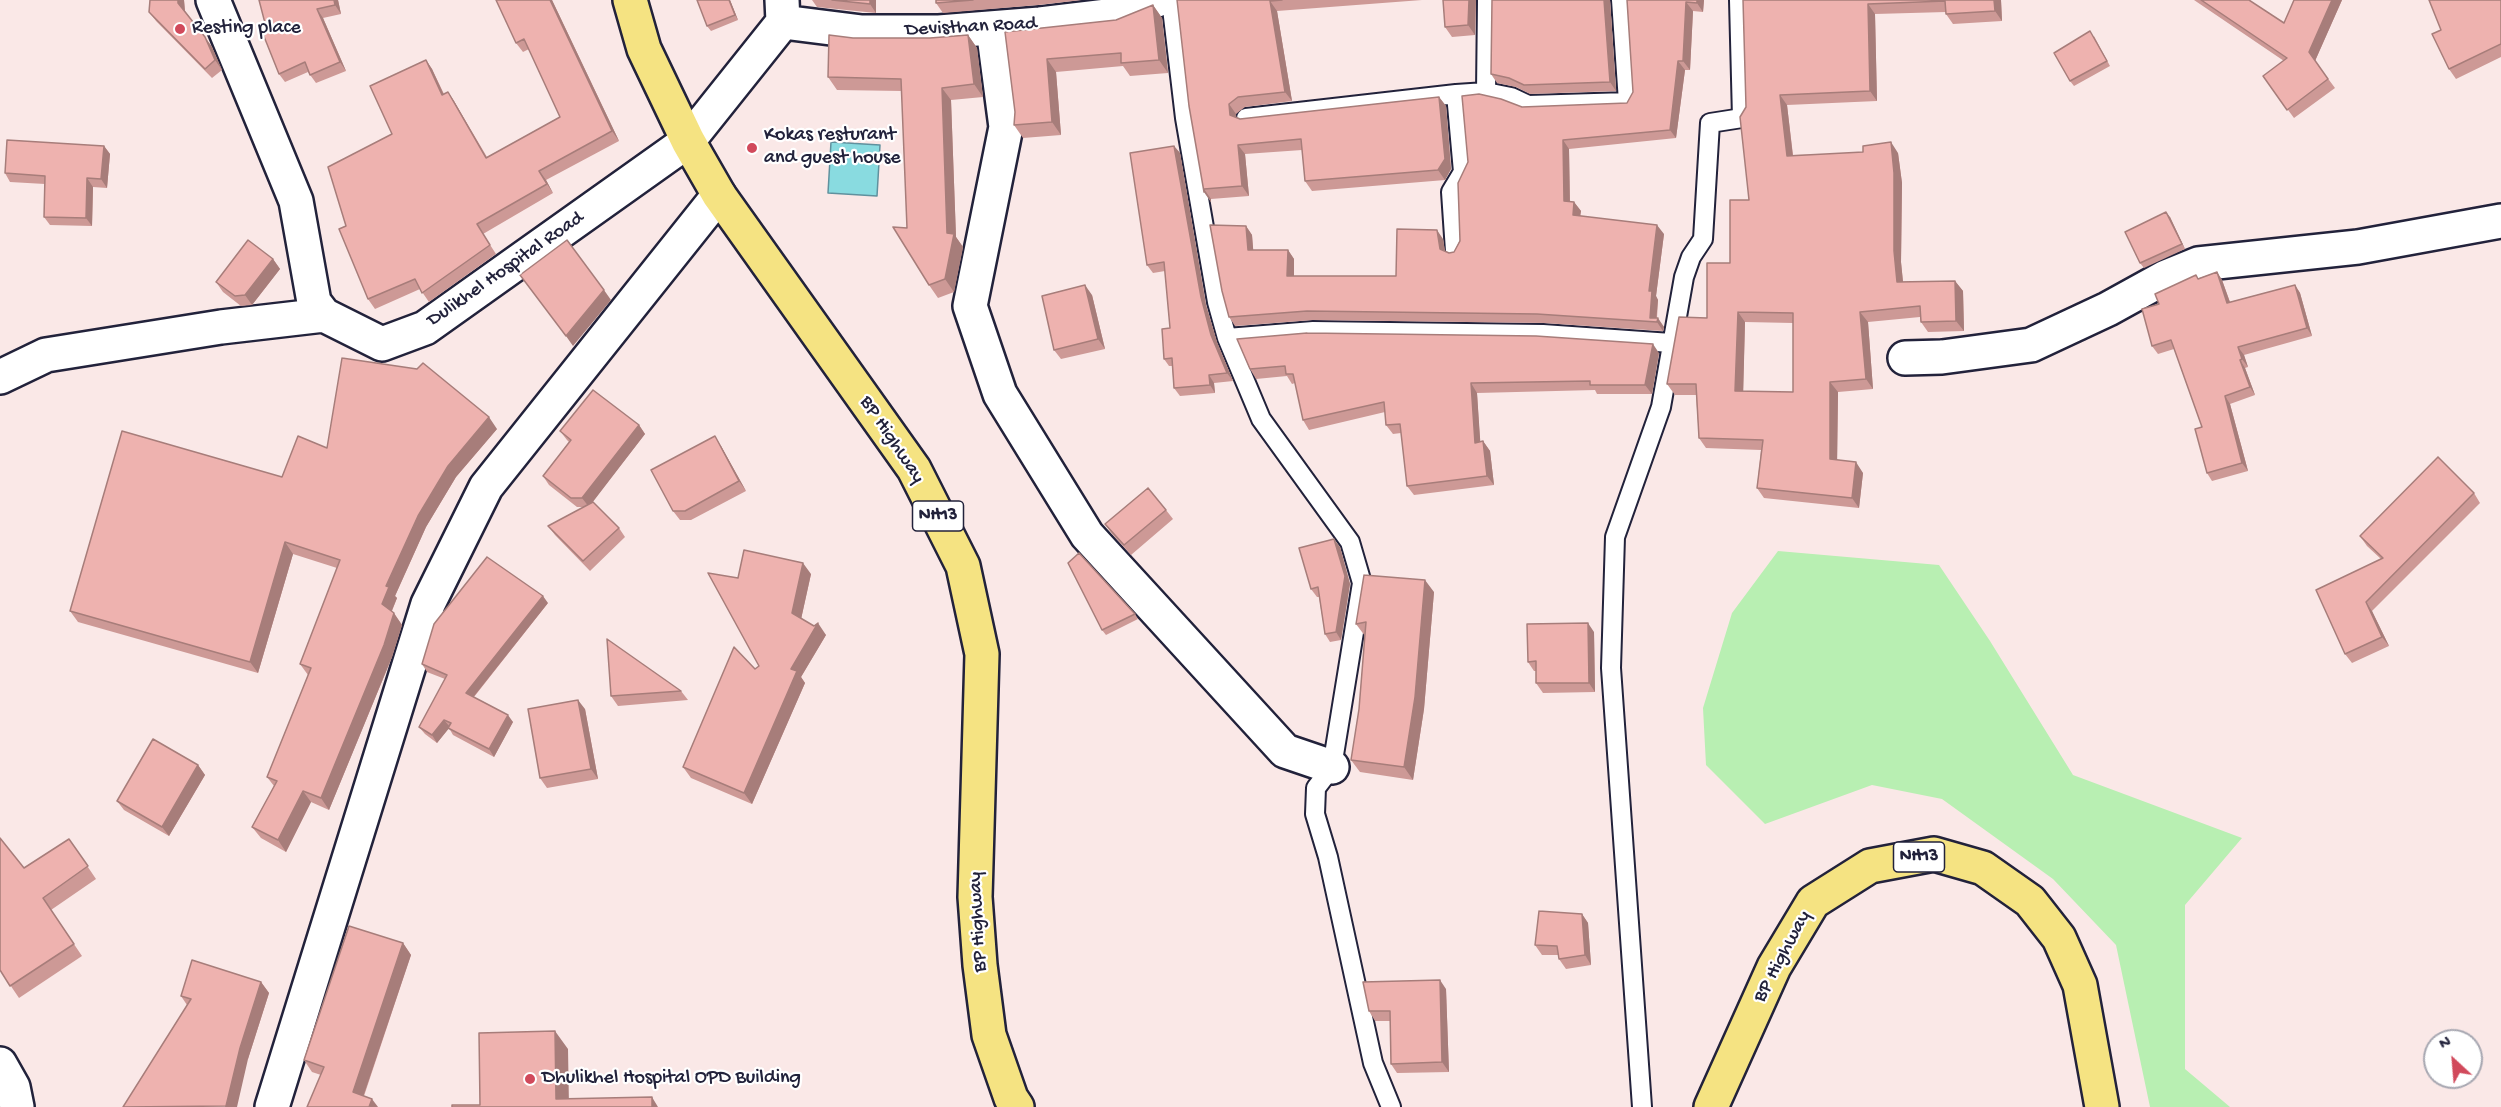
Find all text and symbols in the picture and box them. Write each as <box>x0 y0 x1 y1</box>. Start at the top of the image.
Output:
street label: Devisthan Road <box>905 13 1037 43</box>
place label: Resting place <box>192 17 301 41</box>
marker: Resting place <box>173 22 187 36</box>
place label: Kokas resturant and guest house <box>764 124 901 171</box>
marker: Kokas resturant and guest house <box>745 141 759 155</box>
street label: Dulikhel Hospital Road <box>423 207 589 333</box>
street label: BP Highway <box>853 392 929 488</box>
road number: NH13 <box>912 501 964 531</box>
road number: NH13 <box>1894 842 1944 872</box>
street label: BP Highway <box>964 871 994 973</box>
street label: BP Highway <box>1749 907 1817 1007</box>
north arrow <box>2423 1029 2483 1089</box>
text: N <box>2437 1033 2455 1055</box>
place label: Dhulikhel Hospital OPD Building <box>542 1067 801 1091</box>
marker: Dhulikhel Hospital OPD Building <box>523 1072 537 1086</box>

